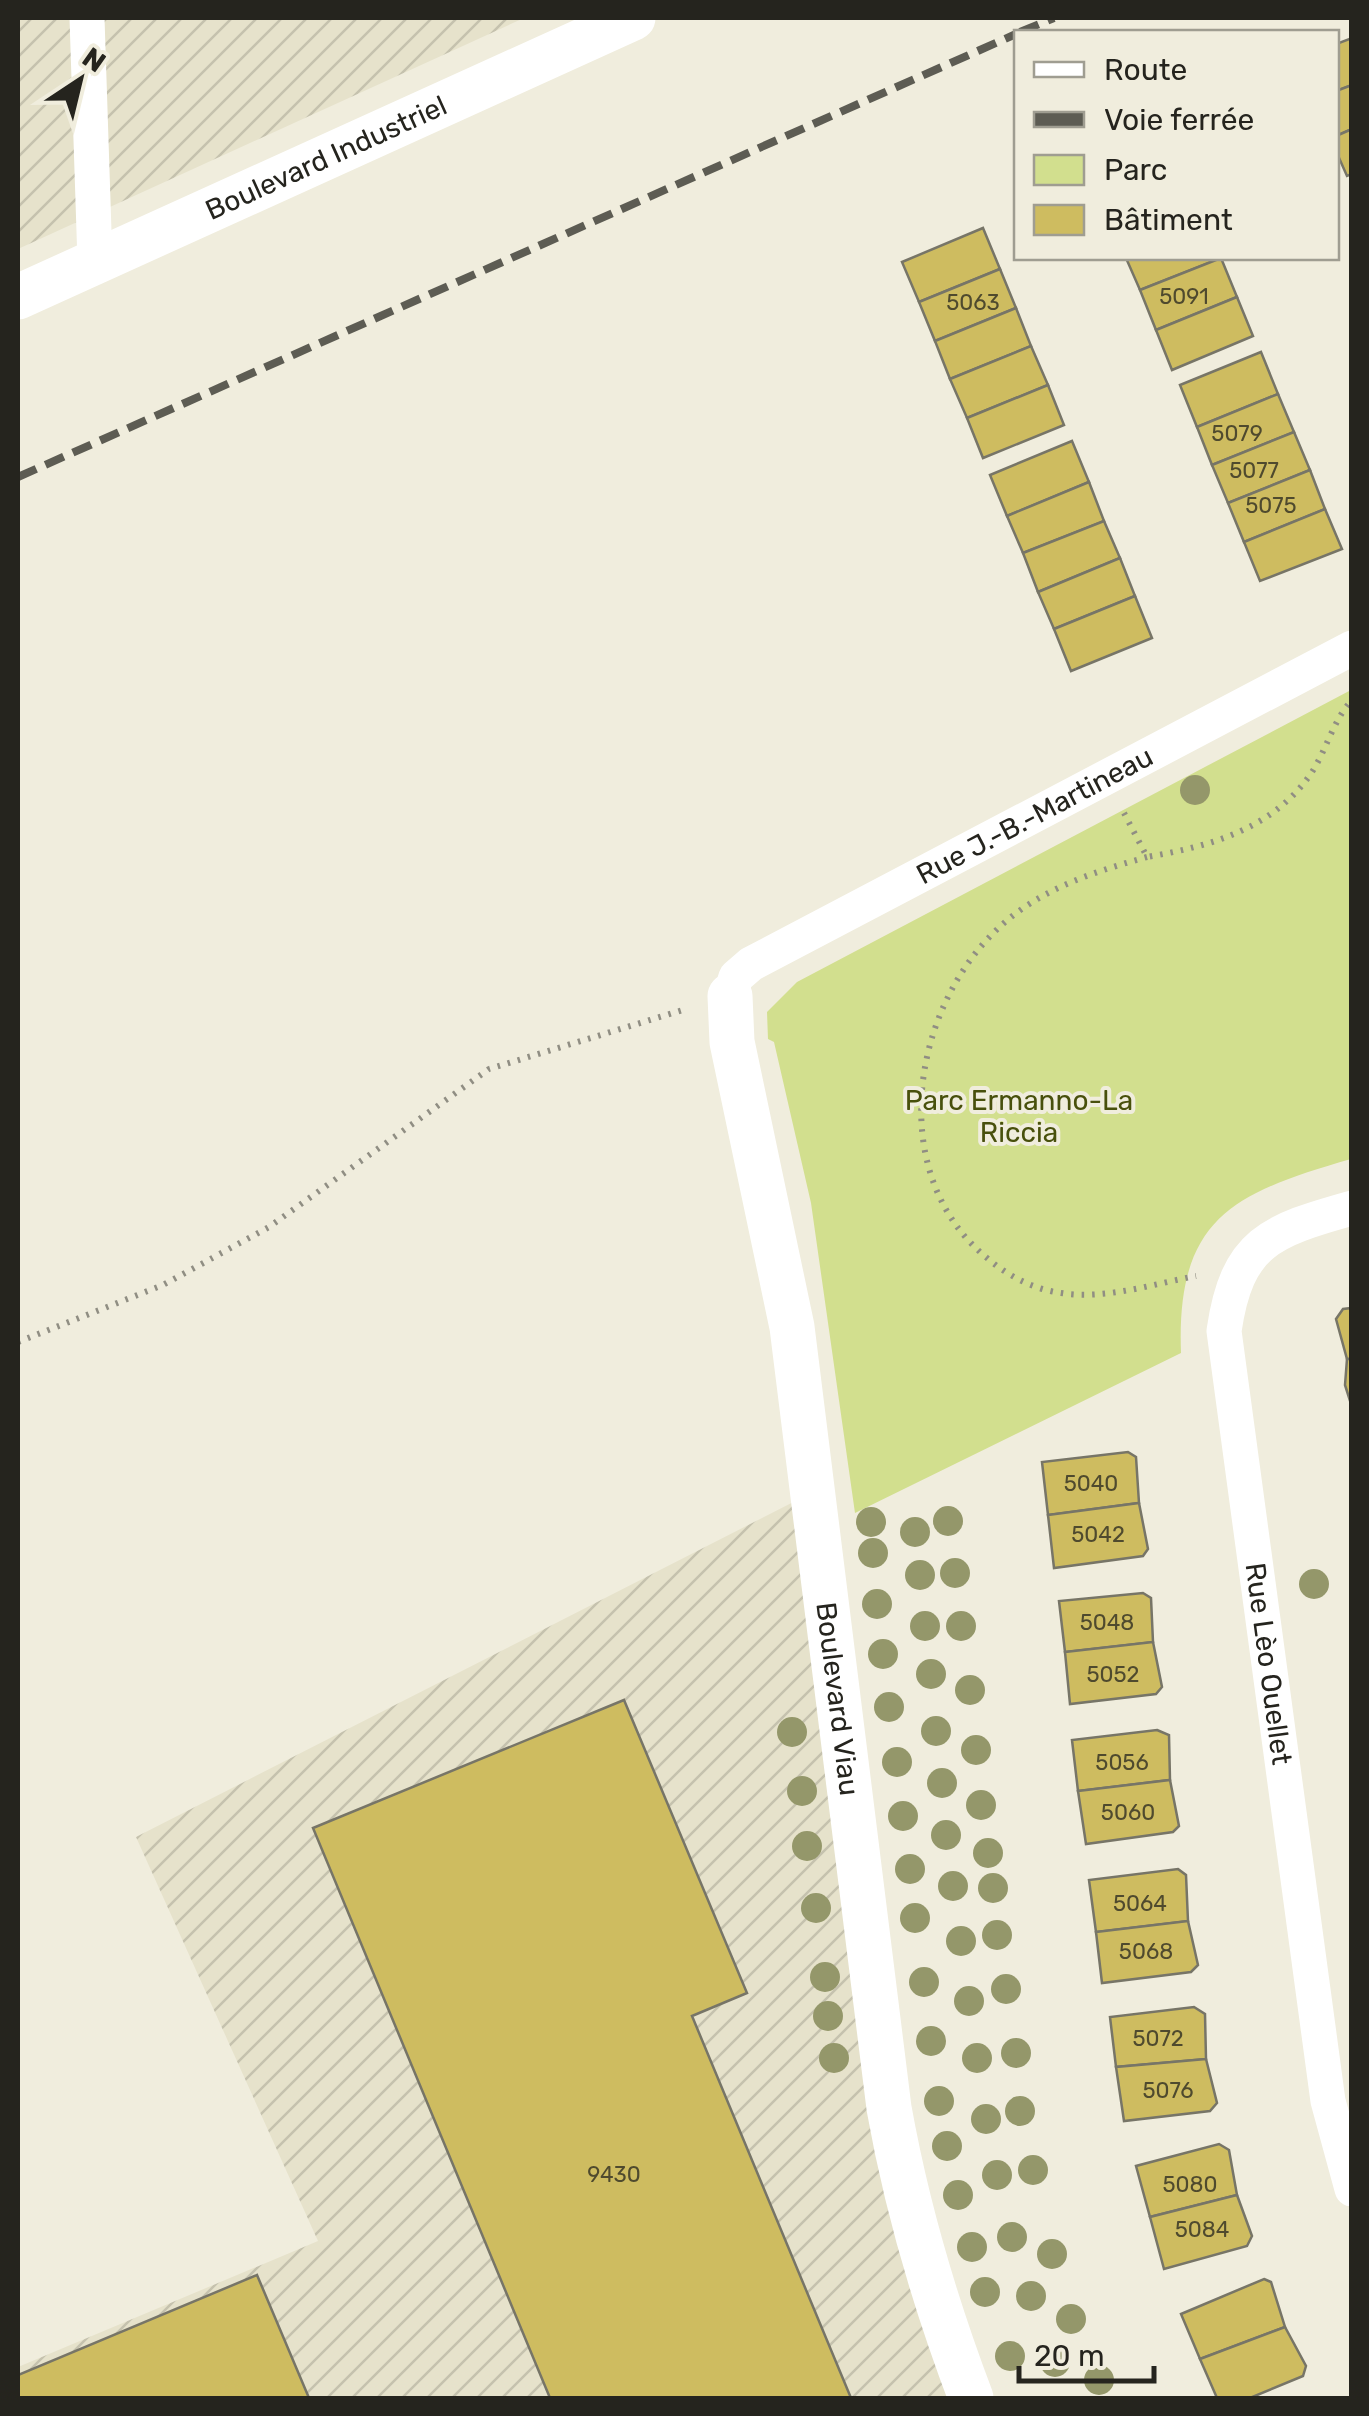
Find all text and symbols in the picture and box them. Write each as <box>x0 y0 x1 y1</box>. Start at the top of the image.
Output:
north arrow <box>30 30 130 130</box>
legend <box>1014 30 1339 260</box>
text: N <box>76 41 112 79</box>
text: Route <box>1104 52 1187 88</box>
street label: Boulevard Industriel <box>200 89 452 227</box>
text: Voie ferrée <box>1104 102 1254 138</box>
text: Parc <box>1104 152 1167 188</box>
text: Bâtiment <box>1104 202 1233 238</box>
house number: 5091 <box>1159 283 1209 310</box>
house number: 5063 <box>946 289 1000 316</box>
house number: 5079 <box>1211 420 1263 447</box>
house number: 5077 <box>1229 457 1279 484</box>
house number: 5075 <box>1245 492 1297 519</box>
street label: Rue J.-B.-Martineau <box>911 740 1158 891</box>
park label: Parc Ermanno-La Riccia <box>905 1084 1133 1149</box>
house number: 5040 <box>1064 1470 1118 1497</box>
house number: 5042 <box>1071 1521 1125 1548</box>
street label: Rue Lèo Ouellet <box>1238 1561 1298 1767</box>
street label: Boulevard Viau <box>809 1600 866 1798</box>
house number: 5048 <box>1080 1609 1134 1636</box>
house number: 5052 <box>1086 1661 1140 1688</box>
house number: 5056 <box>1095 1749 1149 1776</box>
house number: 5060 <box>1101 1799 1155 1826</box>
house number: 5064 <box>1113 1890 1167 1917</box>
house number: 5068 <box>1119 1938 1173 1965</box>
house number: 5072 <box>1132 2025 1184 2052</box>
house number: 5076 <box>1143 2077 1193 2104</box>
house number: 9430 <box>587 2161 641 2188</box>
house number: 5080 <box>1162 2171 1218 2198</box>
house number: 5084 <box>1175 2216 1229 2243</box>
scale bar <box>1019 2321 1154 2383</box>
text: 20 m <box>1034 2338 1105 2374</box>

